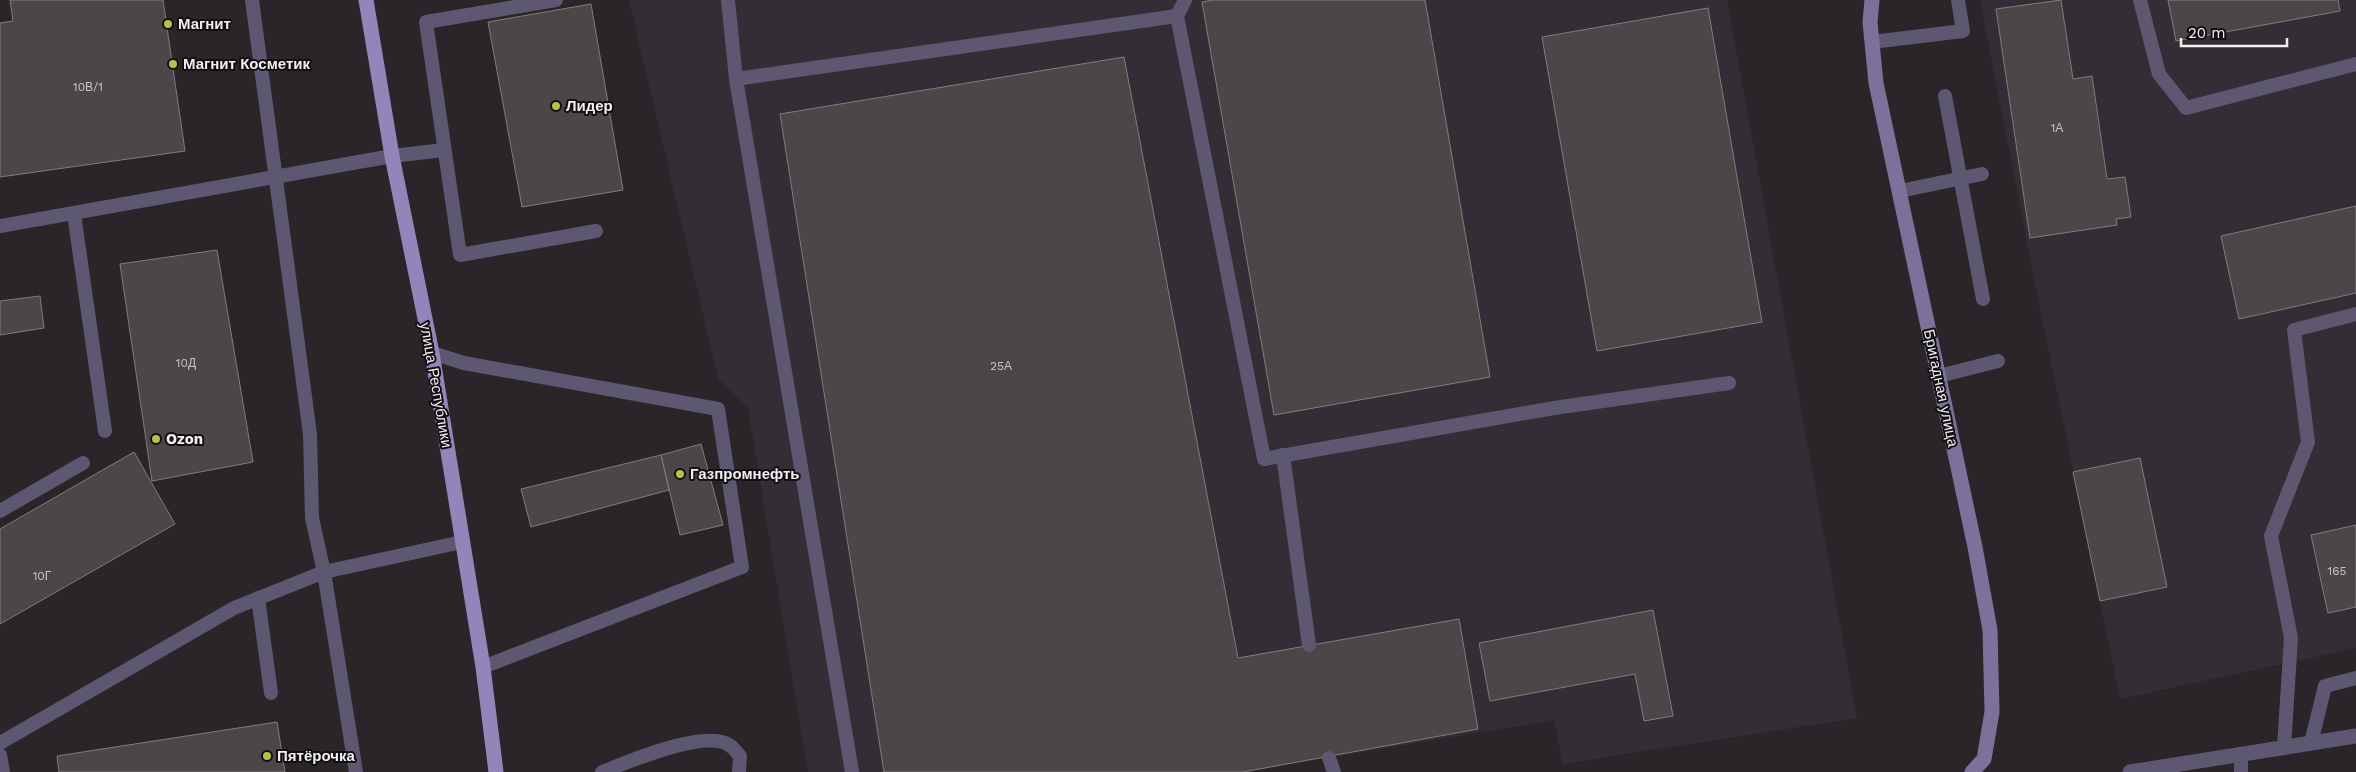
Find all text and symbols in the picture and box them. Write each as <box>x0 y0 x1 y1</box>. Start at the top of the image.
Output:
place label: Магнит <box>178 15 231 33</box>
scale bar <box>2181 15 2287 47</box>
marker: Магнит <box>162 18 174 30</box>
text: 20 m <box>2188 24 2226 42</box>
place label: Магнит Косметик <box>183 55 310 73</box>
marker: Магнит Косметик <box>167 58 179 70</box>
house number: 10В/1 <box>73 80 103 94</box>
place label: Лидер <box>566 97 613 115</box>
marker: Лидер <box>550 100 562 112</box>
house number: 1А <box>2051 121 2063 135</box>
street label: улица Республики <box>416 321 456 449</box>
street label: Бригадная улица <box>1920 327 1962 449</box>
house number: 10Д <box>176 356 196 370</box>
house number: 25А <box>990 359 1012 373</box>
place label: Ozon <box>166 430 203 448</box>
marker: Ozon <box>150 433 162 445</box>
place label: Газпромнефть <box>690 465 799 483</box>
marker: Газпромнефть <box>674 468 686 480</box>
house number: 165 <box>2328 564 2346 578</box>
house number: 10Г <box>33 569 52 583</box>
place label: Пятёрочка <box>277 747 355 765</box>
marker: Пятёрочка <box>261 750 273 762</box>

